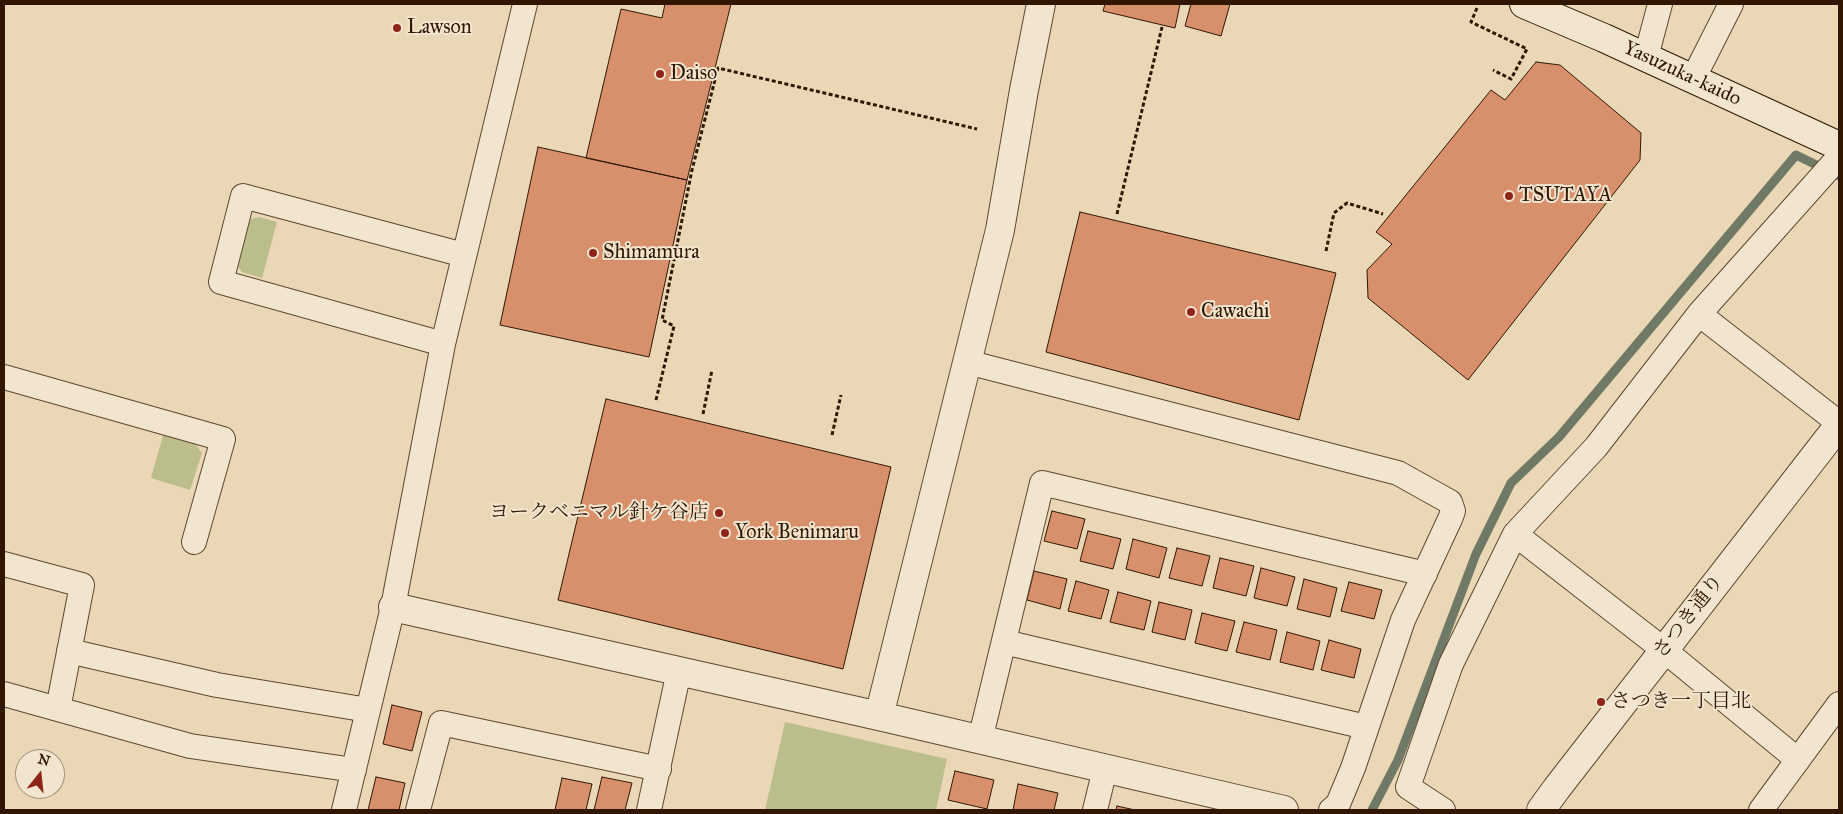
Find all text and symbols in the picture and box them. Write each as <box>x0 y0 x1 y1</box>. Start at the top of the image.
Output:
place label: Lawson <box>407 16 472 40</box>
marker: Lawson <box>391 22 403 34</box>
street label: Yasuzuka-kaido <box>1619 36 1745 112</box>
place label: Daiso <box>670 62 717 86</box>
marker: Daiso <box>654 68 666 80</box>
place label: TSUTAYA <box>1519 184 1612 208</box>
marker: TSUTAYA <box>1503 190 1515 202</box>
place label: Shimamura <box>603 241 700 265</box>
marker: Shimamura <box>587 247 599 259</box>
place label: Cawachi <box>1201 300 1269 324</box>
marker: Cawachi <box>1185 306 1197 318</box>
place label: ヨークベニマル針ケ谷店 <box>489 501 709 525</box>
marker: ヨークベニマル針ケ谷店 <box>713 507 725 519</box>
place label: York Benimaru <box>735 521 859 545</box>
marker: York Benimaru <box>719 527 731 539</box>
street label: さつき通り <box>1649 570 1729 664</box>
place label: さつき一丁目北 <box>1611 690 1751 714</box>
marker: さつき一丁目北 <box>1595 696 1607 708</box>
north arrow <box>15 749 65 799</box>
text: N <box>36 750 52 770</box>

